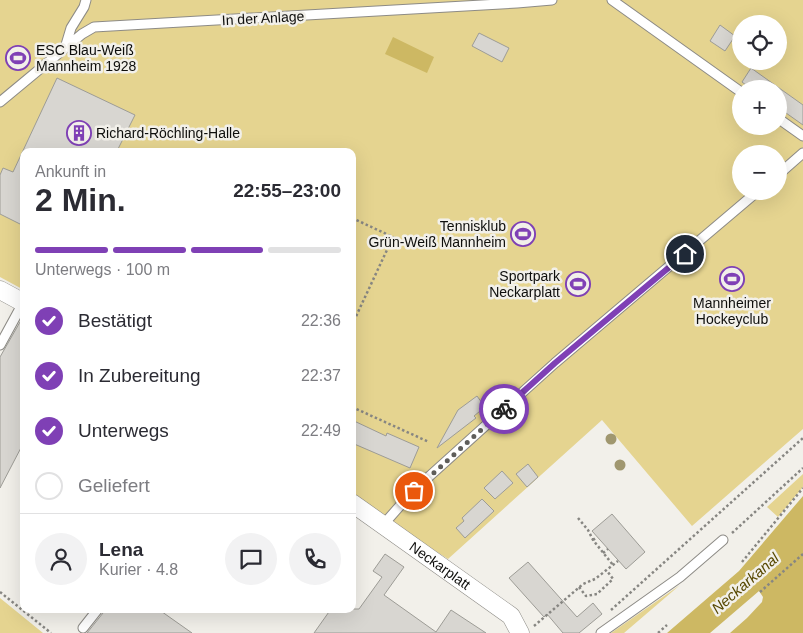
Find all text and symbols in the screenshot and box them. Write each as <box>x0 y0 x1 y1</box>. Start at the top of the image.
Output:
street label: In der Anlage <box>221 8 305 28</box>
map controls <box>732 15 787 200</box>
button: locate <box>732 15 787 70</box>
place label: ESC Blau-Weiß Mannheim 1928 <box>36 42 137 74</box>
sports icon: ESC Blau-Weiß Mannheim 1928 <box>5 45 31 71</box>
button: + <box>732 80 787 135</box>
building icon: Richard-Röchling-Halle <box>66 120 92 146</box>
place label: Richard-Röchling-Halle <box>96 125 240 141</box>
button: − <box>732 145 787 200</box>
text: Ankunft in <box>35 163 106 180</box>
text: 22:55–23:00 <box>233 180 341 201</box>
text: 2 Min. <box>35 182 126 218</box>
place label: Tennisklub Grün-Weiß Mannheim <box>369 218 506 250</box>
sports icon: Tennisklub Grün-Weiß Mannheim <box>510 221 536 247</box>
pin <box>664 233 706 275</box>
icon: home <box>671 240 699 268</box>
text: Unterwegs · 100 m <box>35 261 170 278</box>
sports icon: Mannheimer Hockeyclub <box>719 266 745 292</box>
place label: Sportpark Neckarplatt <box>489 268 561 300</box>
sports icon: Sportpark Neckarplatt <box>565 271 591 297</box>
place label: Mannheimer Hockeyclub <box>693 295 771 327</box>
icon: check <box>35 307 63 335</box>
text: Bestätigt <box>78 310 152 331</box>
text: 22:36 <box>301 312 341 329</box>
icon: check <box>35 362 63 390</box>
text: In Zubereitung <box>78 365 201 386</box>
text: 22:37 <box>301 367 341 384</box>
courier <box>479 384 529 434</box>
icon: bike <box>490 395 518 423</box>
icon: check <box>35 417 63 445</box>
text: Unterwegs <box>78 420 169 441</box>
text: 22:49 <box>301 422 341 439</box>
pin <box>393 470 435 512</box>
text: Geliefert <box>78 475 150 496</box>
icon: bag <box>400 477 428 505</box>
button: person <box>35 533 87 585</box>
button: chat <box>225 533 277 585</box>
button: phone <box>289 533 341 585</box>
text: Lena <box>99 539 143 560</box>
street label: Neckarplatt <box>407 539 474 593</box>
water label: Neckarkanal <box>708 549 783 617</box>
text: Kurier · 4.8 <box>99 561 178 578</box>

